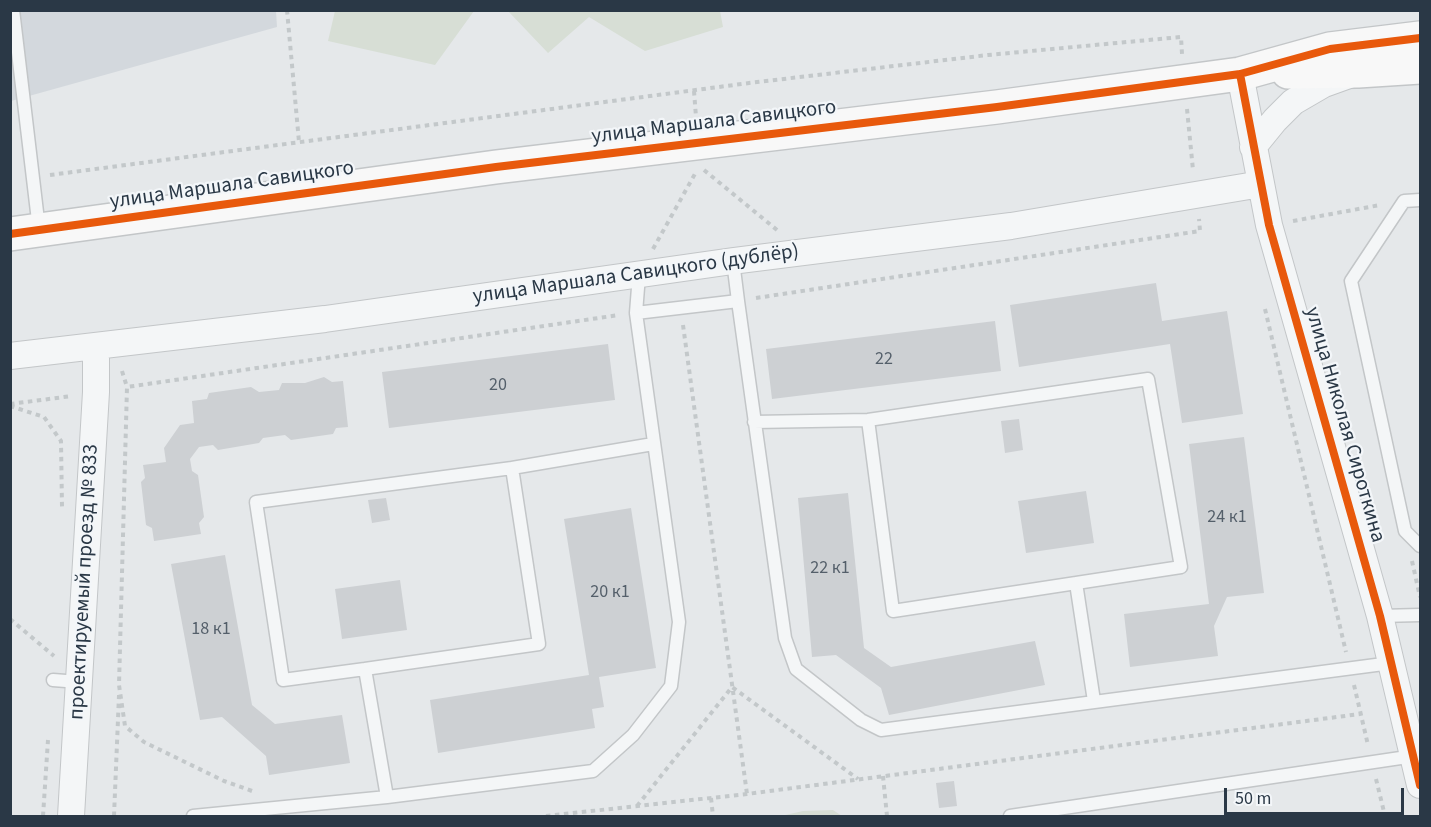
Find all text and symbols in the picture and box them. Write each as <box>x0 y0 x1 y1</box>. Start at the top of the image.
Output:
street label: улица Маршала Савицкого <box>590 95 838 151</box>
street label: улица Маршала Савицкого <box>108 156 356 216</box>
street label: улица Маршала Савицкого (дублёр) <box>471 240 801 310</box>
street label: улица Николая Сироткина <box>1298 304 1390 546</box>
house number: 22 <box>875 349 893 371</box>
house number: 20 <box>489 375 507 397</box>
street label: проектируемый проезд № 833 <box>65 443 105 721</box>
house number: 24 к1 <box>1207 507 1247 529</box>
house number: 22 к1 <box>810 558 850 580</box>
house number: 20 к1 <box>590 582 630 604</box>
house number: 18 к1 <box>191 619 231 641</box>
scale bar <box>1227 776 1407 814</box>
text: 50 m <box>1235 786 1271 811</box>

